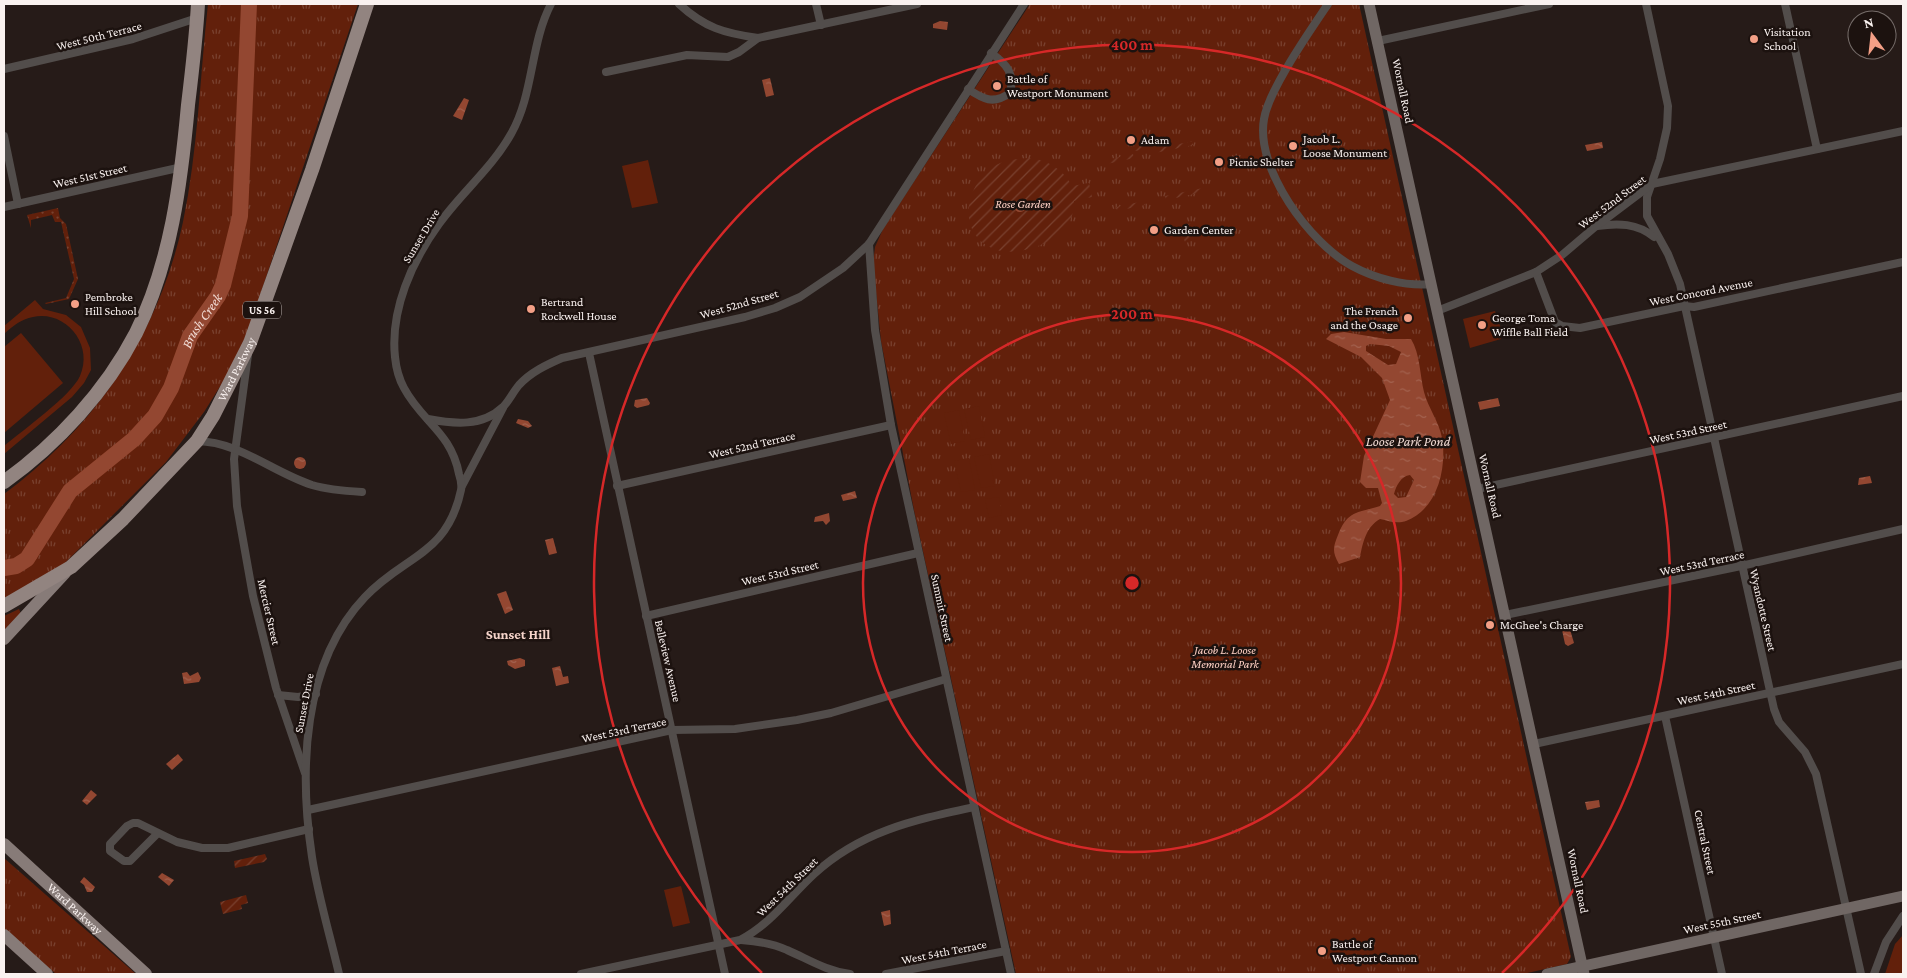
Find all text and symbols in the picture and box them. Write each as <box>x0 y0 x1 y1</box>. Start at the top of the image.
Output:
north arrow <box>1847 10 1897 60</box>
text: N <box>1862 13 1876 31</box>
street label: West 50th Terrace <box>55 19 143 53</box>
place label: Visitation School <box>1764 25 1811 53</box>
marker: Visitation School <box>1748 33 1760 45</box>
text: 400 m <box>1111 37 1153 53</box>
street label: Wornall Road <box>1389 57 1417 125</box>
place label: Battle of Westport Monument <box>1007 72 1109 100</box>
marker: Battle of Westport Monument <box>991 80 1003 92</box>
place label: Jacob L. Loose Monument <box>1302 132 1388 160</box>
place label: Adam <box>1141 133 1170 147</box>
marker: Adam <box>1125 134 1137 146</box>
marker: Jacob L. Loose Monument <box>1287 140 1299 152</box>
place label: Picnic Shelter <box>1229 155 1295 169</box>
marker: Picnic Shelter <box>1213 156 1225 168</box>
street label: West 51st Street <box>52 160 129 191</box>
street label: West 52nd Street <box>1575 171 1649 232</box>
park label: Rose Garden <box>995 197 1051 211</box>
street label: Sunset Drive <box>399 206 443 266</box>
place label: Garden Center <box>1164 223 1234 237</box>
marker: Garden Center <box>1148 224 1160 236</box>
street label: West Concord Avenue <box>1648 275 1754 309</box>
street label: West 52nd Street <box>698 286 781 322</box>
water label: Brush Creek <box>178 289 226 350</box>
place label: Pembroke Hill School <box>85 290 137 318</box>
place label: Bertrand Rockwell House <box>541 295 617 323</box>
marker: Pembroke Hill School <box>69 298 81 310</box>
road number: US 56 <box>243 302 281 318</box>
marker: Bertrand Rockwell House <box>525 303 537 315</box>
place label: The French and the Osage <box>1330 304 1399 332</box>
text: 200 m <box>1111 306 1153 322</box>
place label: George Toma Wiffle Ball Field <box>1492 311 1569 339</box>
marker: The French and the Osage <box>1402 312 1414 324</box>
marker: George Toma Wiffle Ball Field <box>1476 319 1488 331</box>
street label: Ward Parkway <box>215 335 259 403</box>
street label: West 53rd Street <box>1648 417 1729 447</box>
street label: West 52nd Terrace <box>707 428 797 462</box>
water label: Loose Park Pond <box>1366 433 1451 449</box>
street label: Wornall Road <box>1476 452 1504 520</box>
street label: West 53rd Terrace <box>1659 547 1745 579</box>
street label: West 53rd Street <box>740 557 821 589</box>
street label: Wyandotte Street <box>1747 567 1780 654</box>
street label: Summit Street <box>928 573 956 644</box>
centre of rings <box>1123 574 1141 592</box>
street label: Mercier Street <box>255 578 284 647</box>
place label: McGhee's Charge <box>1500 618 1583 632</box>
street label: Belleview Avenue <box>652 619 684 703</box>
marker: McGhee's Charge <box>1484 619 1496 631</box>
district label: Sunset Hill <box>486 626 550 642</box>
park label: Jacob L. Loose Memorial Park <box>1190 643 1259 671</box>
street label: Sunset Drive <box>291 672 317 734</box>
street label: West 54th Street <box>1676 678 1757 708</box>
street label: West 53rd Terrace <box>581 714 667 746</box>
street label: Central Street <box>1691 808 1719 877</box>
street label: Wornall Road <box>1564 847 1592 915</box>
street label: West 54th Street <box>754 854 821 920</box>
street label: Ward Parkway <box>44 880 106 938</box>
street label: West 55th Street <box>1682 907 1763 937</box>
street label: West 54th Terrace <box>900 937 988 967</box>
place label: Battle of Westport Cannon <box>1332 937 1418 965</box>
marker: Battle of Westport Cannon <box>1316 945 1328 957</box>

